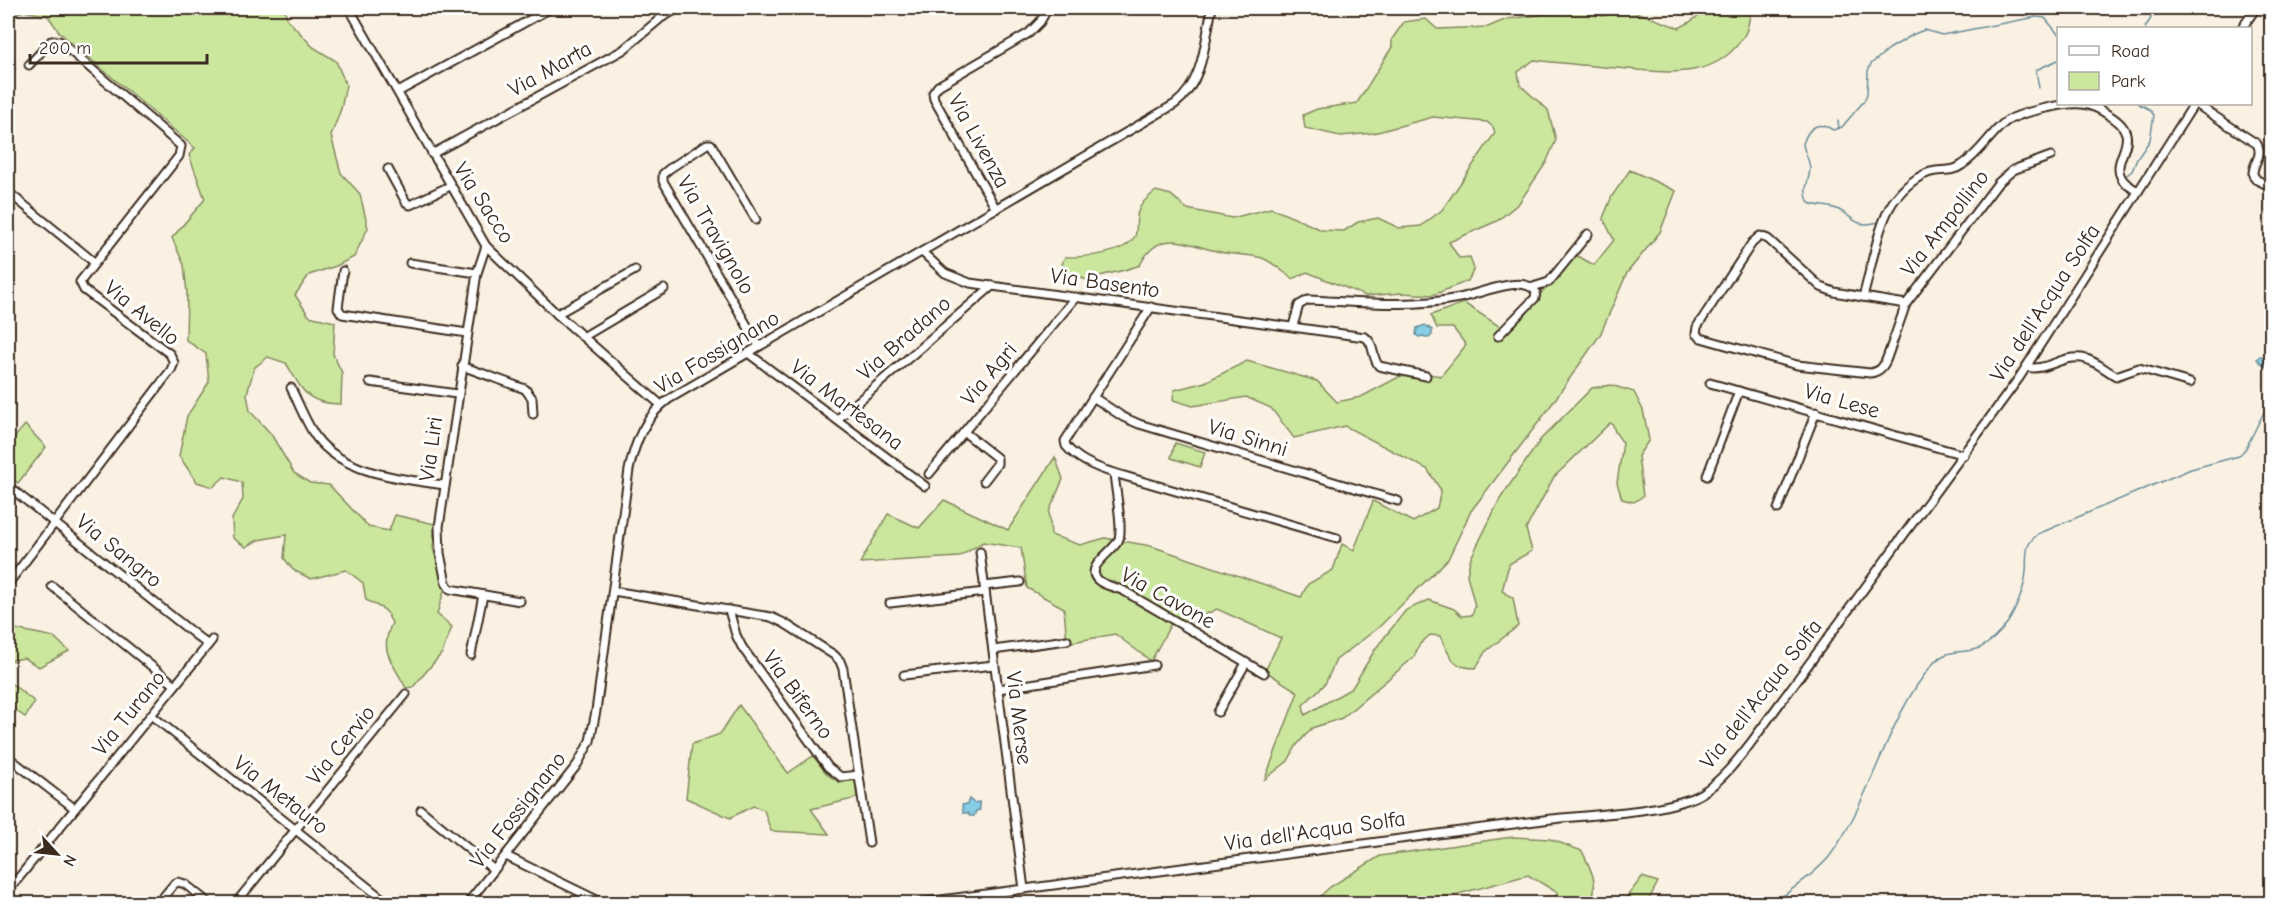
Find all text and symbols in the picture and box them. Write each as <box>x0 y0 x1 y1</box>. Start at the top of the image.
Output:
scale bar <box>30 27 207 65</box>
legend <box>2057 27 2252 105</box>
street label: Via Marta <box>504 36 596 102</box>
text: 200 m <box>39 38 91 59</box>
text: Road <box>2111 41 2150 62</box>
text: Park <box>2111 71 2146 92</box>
street label: Via Livenza <box>942 89 1016 193</box>
street label: Via Sacco <box>448 157 520 249</box>
street label: Via Ampollino <box>1895 164 1995 282</box>
street label: Via Travignolo <box>672 171 760 299</box>
street label: Via dell'Acqua Solfa <box>1984 219 2106 387</box>
street label: Via Basento <box>1049 262 1161 304</box>
street label: Via Avello <box>99 275 185 351</box>
street label: Via Bradano <box>852 290 956 386</box>
street label: Via Fossignano <box>650 305 784 399</box>
street label: Via Agri <box>955 337 1023 411</box>
street label: Via Martesana <box>785 354 909 456</box>
street label: Via Lese <box>1801 378 1883 424</box>
street label: Via Sinni <box>1205 414 1291 462</box>
street label: Via Liri <box>414 415 448 483</box>
street label: Via Sangro <box>71 509 167 593</box>
street label: Via Cavone <box>1116 561 1220 635</box>
street label: Via dell'Acqua Solfa <box>1695 614 1827 774</box>
street label: Via Biferno <box>757 646 839 744</box>
street label: Via Turano <box>87 665 171 761</box>
street label: Via Merse <box>1000 670 1038 766</box>
street label: Via Cervio <box>301 700 381 790</box>
street label: Via Fossignano <box>464 747 572 873</box>
street label: Via Metauro <box>228 750 334 840</box>
street label: Via dell'Acqua Solfa <box>1223 805 1407 857</box>
north arrow <box>27 824 87 884</box>
text: N <box>59 852 80 869</box>

